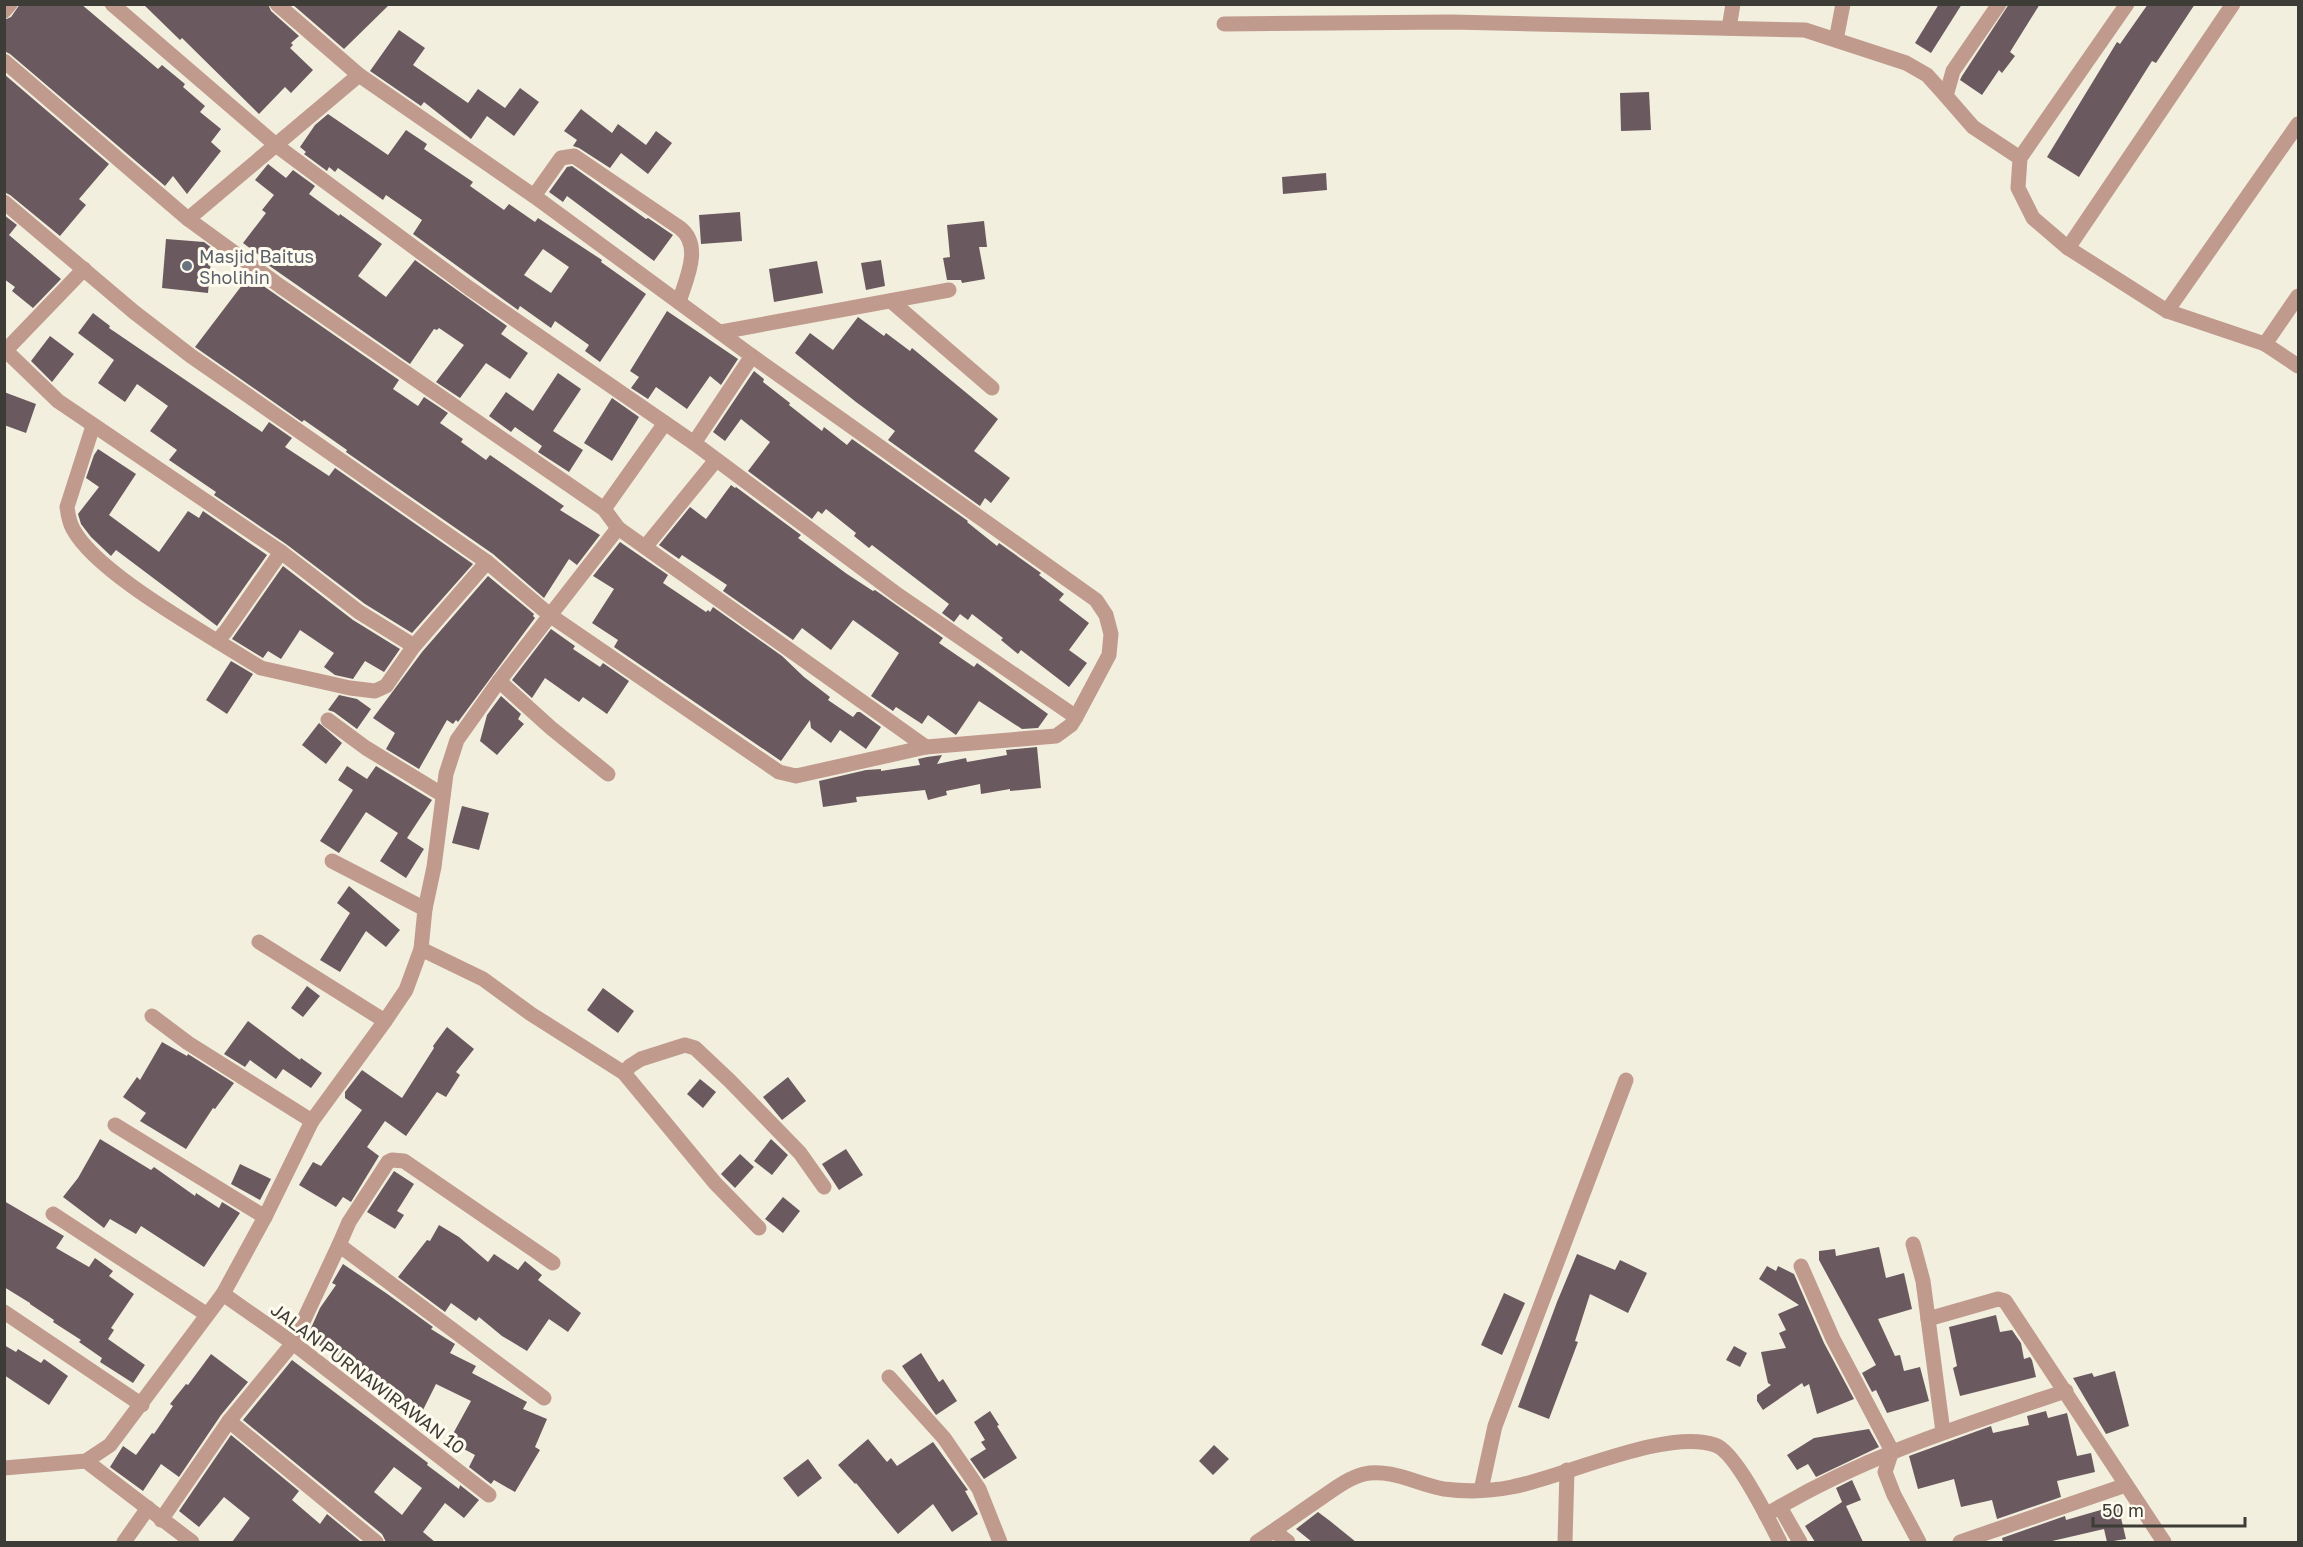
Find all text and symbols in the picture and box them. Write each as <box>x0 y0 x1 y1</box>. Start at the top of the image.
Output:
place label: Masjid Baitus Sholihin <box>199 245 314 288</box>
marker: Masjid Baitus Sholihin <box>180 259 194 273</box>
street label: JALAN PURNAWIRAWAN 10 <box>267 1298 469 1458</box>
scale bar <box>2093 1490 2244 1528</box>
text: 50 m <box>2102 1499 2144 1521</box>

